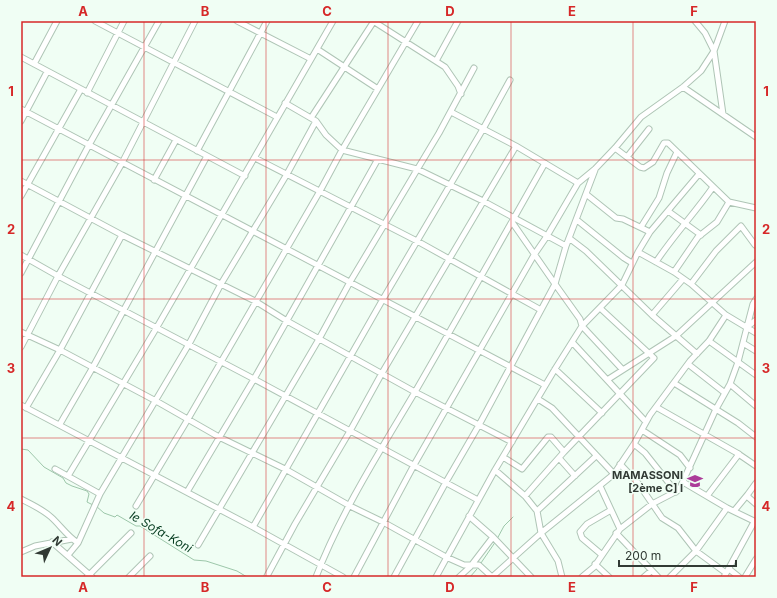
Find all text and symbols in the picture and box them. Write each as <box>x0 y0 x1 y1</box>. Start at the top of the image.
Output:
text: A <box>78 3 88 19</box>
text: B <box>201 3 210 19</box>
text: C <box>322 3 332 19</box>
text: D <box>445 3 455 19</box>
text: E <box>568 3 576 19</box>
text: F <box>690 3 698 19</box>
text: 1 <box>8 83 14 99</box>
text: 1 <box>763 83 769 99</box>
text: 2 <box>7 221 15 237</box>
text: 2 <box>762 221 770 237</box>
text: 3 <box>7 360 15 376</box>
text: 3 <box>762 360 770 376</box>
place label: MAMASSONI [2ème C] I <box>612 468 683 495</box>
school or university icon: MAMASSONI [2ème C] I <box>686 472 704 490</box>
text: 4 <box>7 498 16 514</box>
text: 4 <box>762 498 771 514</box>
water label: le Sofa-Koni <box>127 508 196 556</box>
north arrow <box>30 528 70 568</box>
text: N <box>49 533 65 549</box>
scale bar <box>619 542 736 568</box>
text: 200 m <box>625 548 661 563</box>
text: A <box>78 579 88 595</box>
text: B <box>201 579 210 595</box>
text: C <box>322 579 332 595</box>
text: D <box>445 579 455 595</box>
text: E <box>568 579 576 595</box>
text: F <box>690 579 698 595</box>

